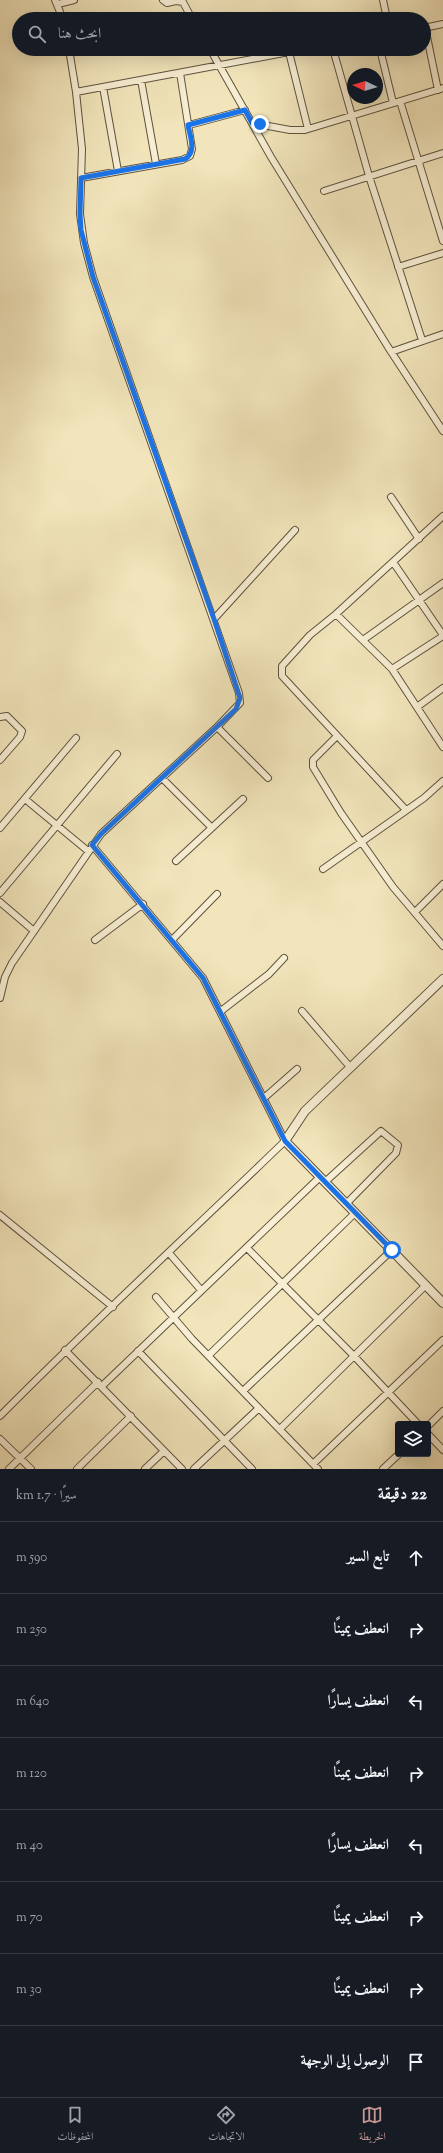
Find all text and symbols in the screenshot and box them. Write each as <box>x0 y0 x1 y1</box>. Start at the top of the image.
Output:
search box <box>12 12 431 56</box>
icon: search <box>26 23 48 45</box>
text: ابحث هنا <box>58 24 101 45</box>
north arrow <box>347 68 383 104</box>
route end <box>251 115 269 133</box>
route start <box>383 1241 401 1259</box>
map controls <box>395 1421 431 1457</box>
button: layers <box>395 1421 431 1457</box>
text: 22 دقيقة <box>378 1483 427 1507</box>
text: سيرًا · 1.7 km <box>16 1487 77 1505</box>
text: تابع السير <box>347 1547 389 1568</box>
icon: ahead <box>405 1547 427 1569</box>
text: 590 m <box>16 1549 47 1567</box>
text: انعطف يمينًا <box>334 1619 389 1640</box>
icon: right <box>405 1619 427 1641</box>
text: 250 m <box>16 1621 47 1639</box>
text: انعطف يسارًا <box>328 1691 389 1712</box>
icon: left <box>405 1691 427 1713</box>
text: 640 m <box>16 1693 49 1711</box>
text: انعطف يمينًا <box>334 1763 389 1784</box>
icon: right <box>405 1763 427 1785</box>
text: 120 m <box>16 1765 47 1783</box>
text: انعطف يسارًا <box>328 1835 389 1856</box>
icon: left <box>405 1835 427 1857</box>
text: 40 m <box>16 1837 43 1855</box>
text: انعطف يمينًا <box>334 1907 389 1928</box>
icon: right <box>405 1907 427 1929</box>
text: 70 m <box>16 1909 43 1927</box>
text: انعطف يمينًا <box>334 1979 389 2000</box>
icon: right <box>405 1979 427 2001</box>
text: 30 m <box>16 1981 42 1999</box>
text: الوصول إلى الوجهة <box>300 2051 389 2072</box>
icon: arrive <box>405 2051 427 2073</box>
tab: المحفوظات <box>57 2104 93 2147</box>
tab: الاتجاهات <box>208 2104 245 2147</box>
tab: الخريطة <box>359 2104 386 2147</box>

